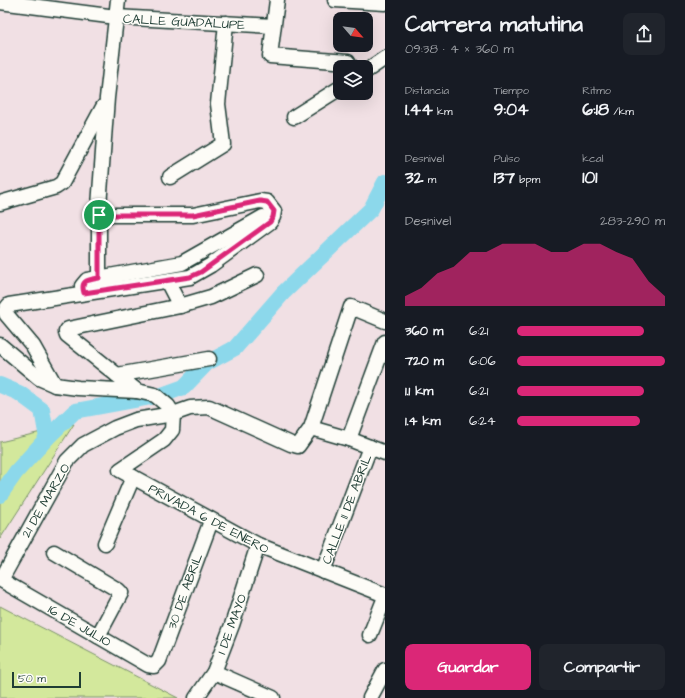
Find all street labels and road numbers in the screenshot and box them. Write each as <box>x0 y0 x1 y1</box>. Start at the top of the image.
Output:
street label: CALLE GUADALUPE <box>123 10 246 34</box>
street label: CALLE 11 DE ABRIL <box>318 452 376 567</box>
street label: 21 DE MARZO <box>17 460 75 541</box>
street label: PRIVADA 6 DE ENERO <box>145 479 272 558</box>
street label: 30 DE ABRIL <box>163 551 207 632</box>
street label: 1 DE MAYO <box>213 591 251 657</box>
street label: 16 DE JULIO <box>45 601 115 651</box>

